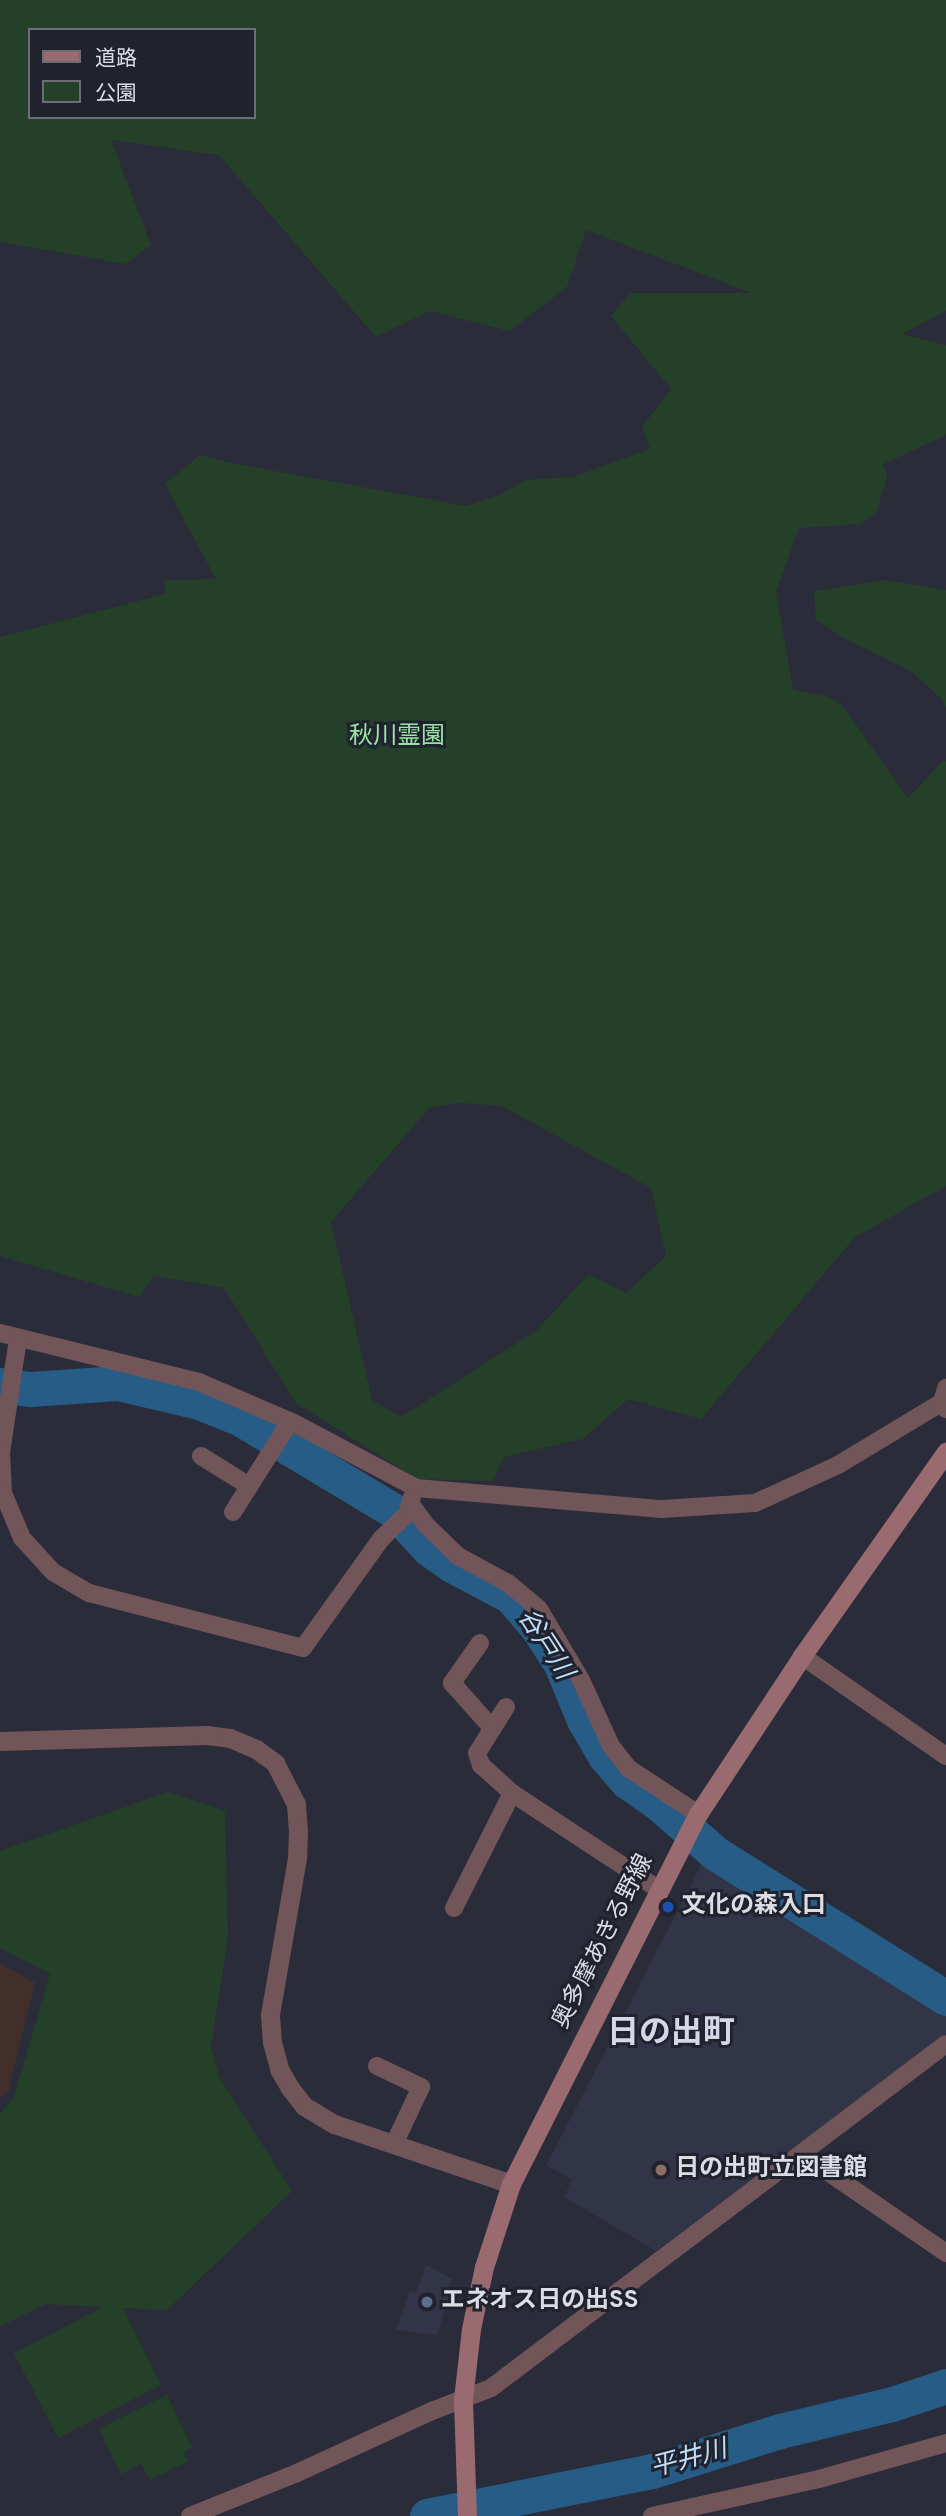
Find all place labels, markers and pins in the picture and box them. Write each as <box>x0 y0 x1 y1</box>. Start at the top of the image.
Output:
place label: 文化の森入口 <box>682 1893 826 1921</box>
marker: 文化の森入口 <box>660 1899 676 1915</box>
place label: 日の出町立図書館 <box>675 2156 867 2184</box>
marker: 日の出町立図書館 <box>653 2162 669 2178</box>
place label: エネオス日の出SS <box>441 2288 638 2316</box>
marker: エネオス日の出SS <box>419 2294 435 2310</box>

